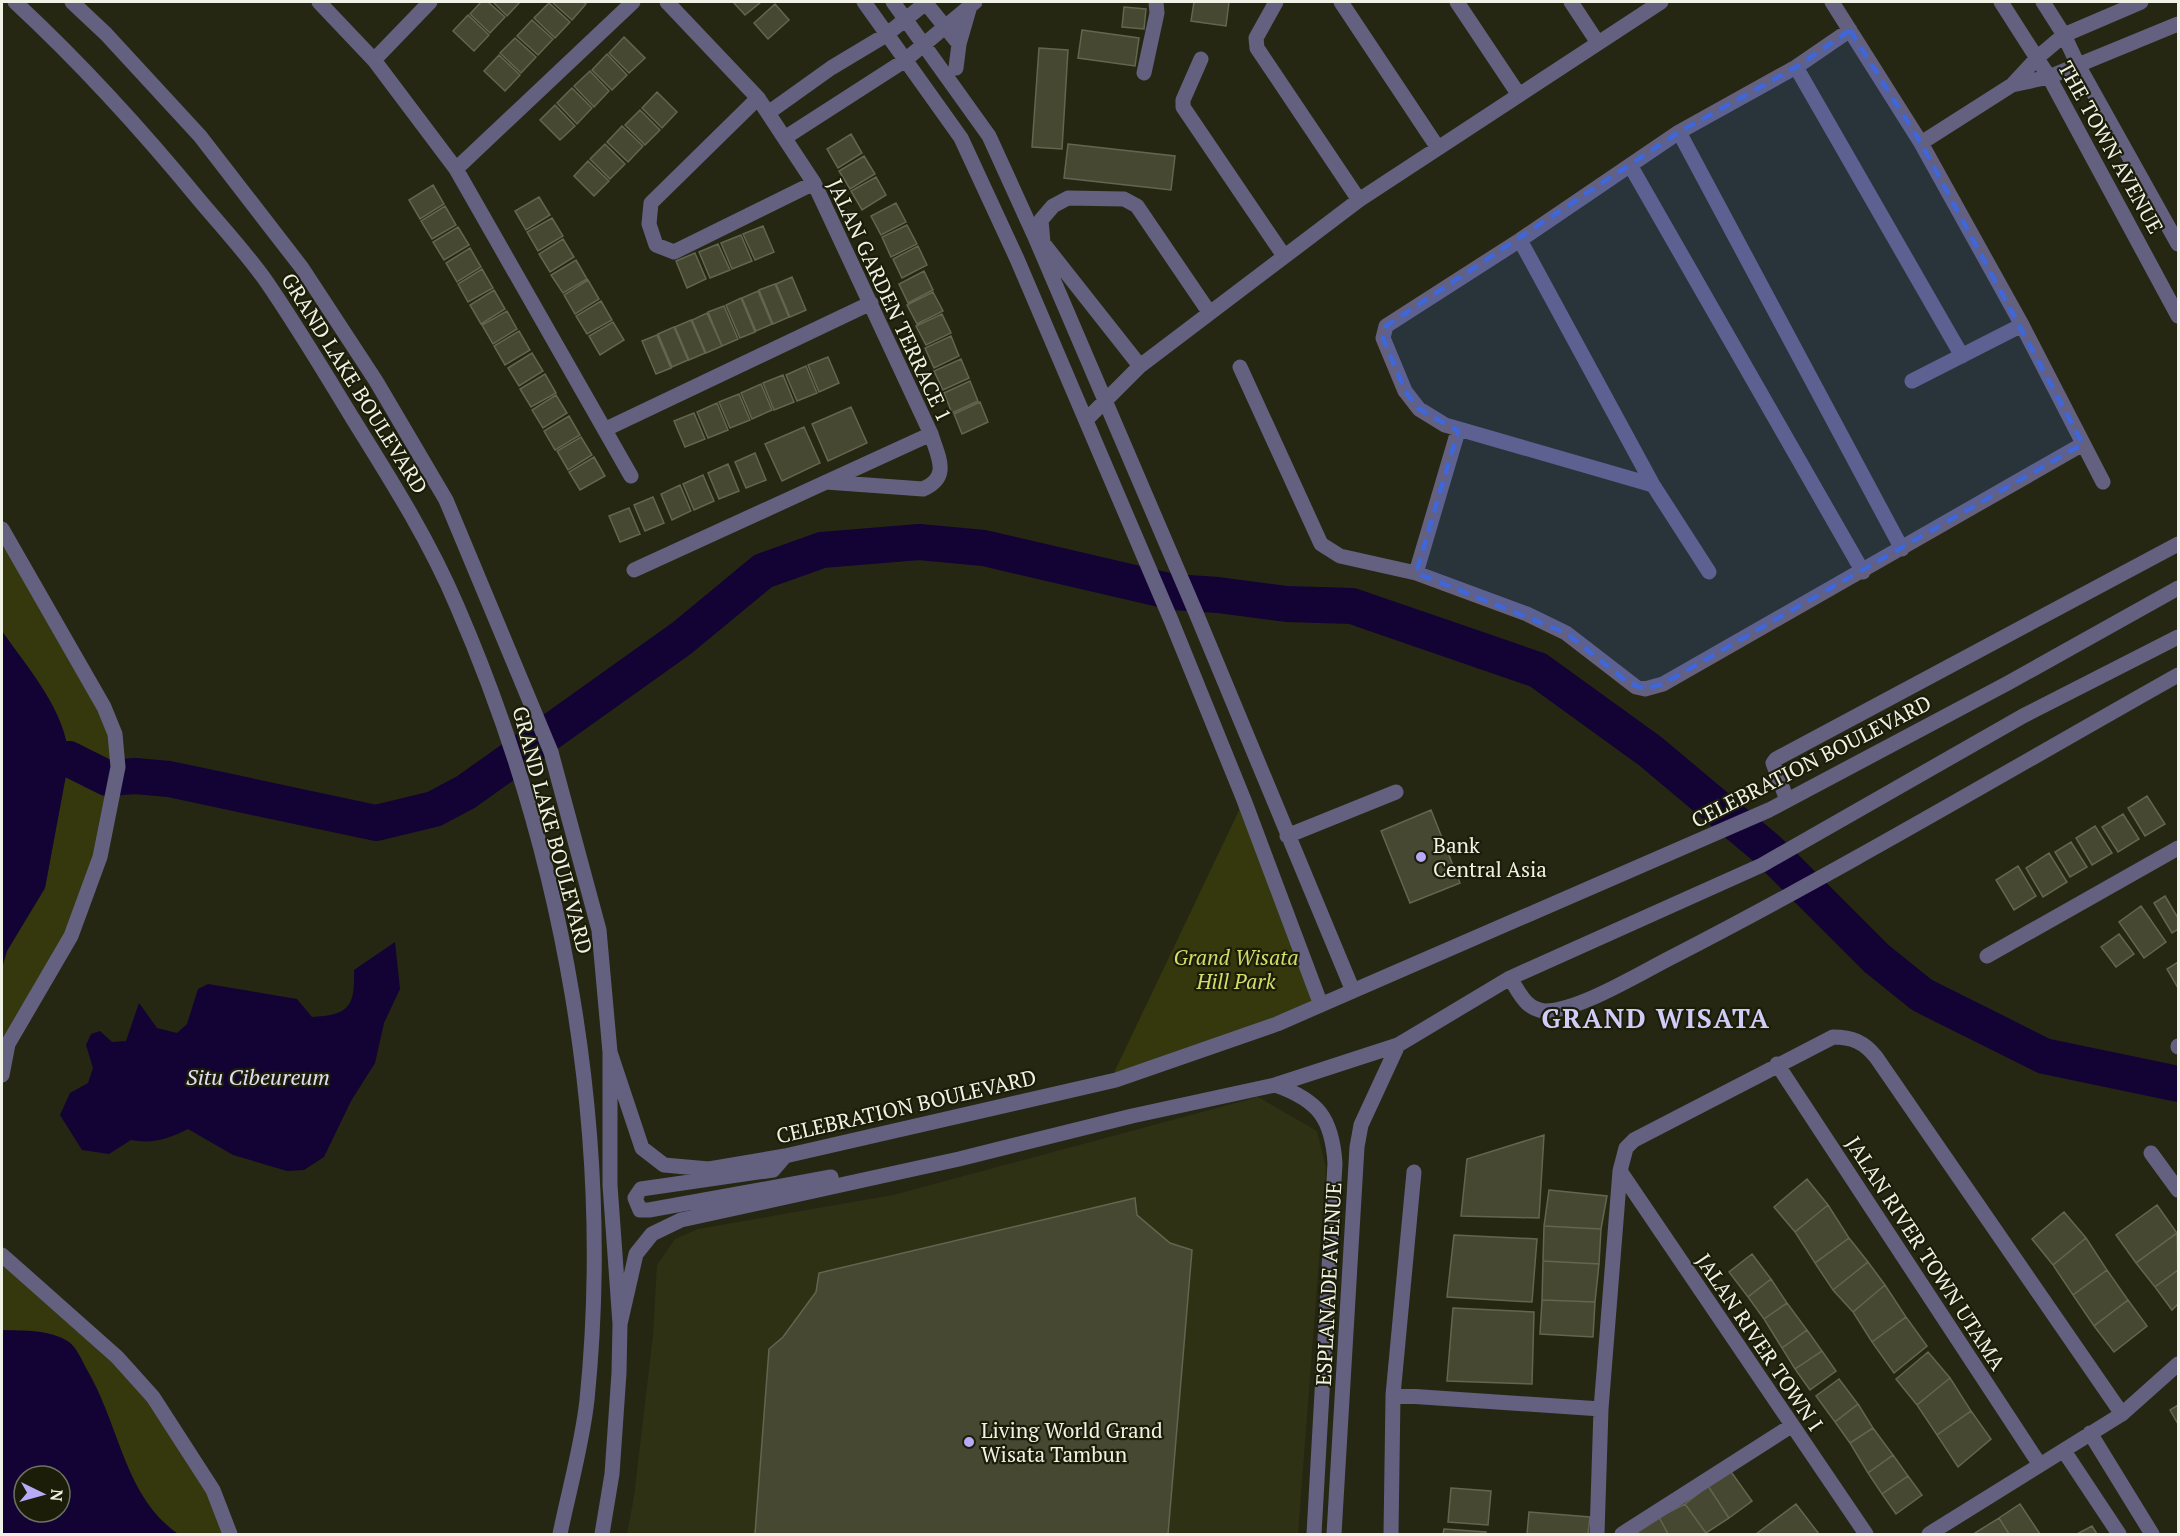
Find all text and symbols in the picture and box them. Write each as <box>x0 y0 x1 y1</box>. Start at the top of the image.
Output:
street label: THE TOWN AVENUE <box>2052 56 2170 238</box>
street label: JALAN GARDEN TERRACE 1 <box>821 174 959 426</box>
street label: GRAND LAKE BOULEVARD <box>275 267 435 499</box>
street label: CELEBRATION BOULEVARD <box>1686 688 1936 834</box>
street label: GRAND LAKE BOULEVARD <box>506 703 600 957</box>
place label: Bank Central Asia <box>1433 831 1547 883</box>
marker: Bank Central Asia <box>1414 850 1428 864</box>
park label: Grand Wisata Hill Park <box>1173 943 1299 995</box>
district label: GRAND WISATA <box>1542 1000 1770 1036</box>
water label: Situ Cibeureum <box>186 1062 330 1091</box>
street label: CELEBRATION BOULEVARD <box>773 1062 1039 1150</box>
street label: JALAN RIVER TOWN UTAMA <box>1840 1131 2013 1376</box>
street label: ESPLANADE AVENUE <box>1309 1181 1347 1387</box>
street label: JALAN RIVER TOWN I <box>1690 1248 1830 1436</box>
place label: Living World Grand Wisata Tambun <box>981 1416 1163 1468</box>
marker: Living World Grand Wisata Tambun <box>962 1435 976 1449</box>
north arrow <box>12 1464 72 1524</box>
text: N <box>45 1488 68 1502</box>

